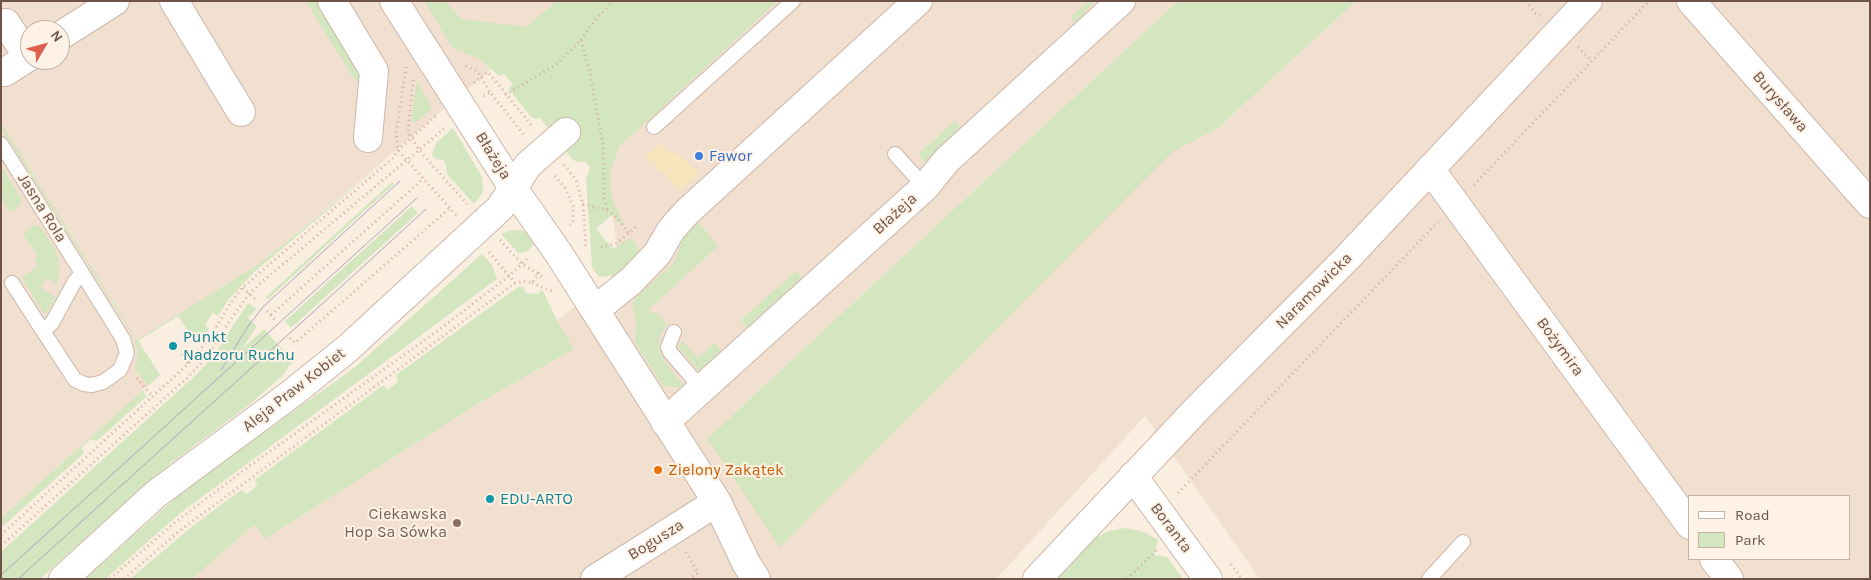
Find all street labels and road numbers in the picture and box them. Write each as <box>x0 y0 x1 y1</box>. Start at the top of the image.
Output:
street label: Burysława <box>1748 67 1812 137</box>
street label: Błażeja <box>471 128 515 184</box>
street label: Jasna Rola <box>13 170 71 246</box>
street label: Błażeja <box>869 189 921 239</box>
street label: Naramowicka <box>1272 249 1356 333</box>
street label: Bożymira <box>1532 314 1588 380</box>
street label: Aleja Praw Kobiet <box>239 344 349 436</box>
street label: Boranta <box>1146 499 1196 557</box>
street label: Bogusza <box>625 515 687 565</box>

